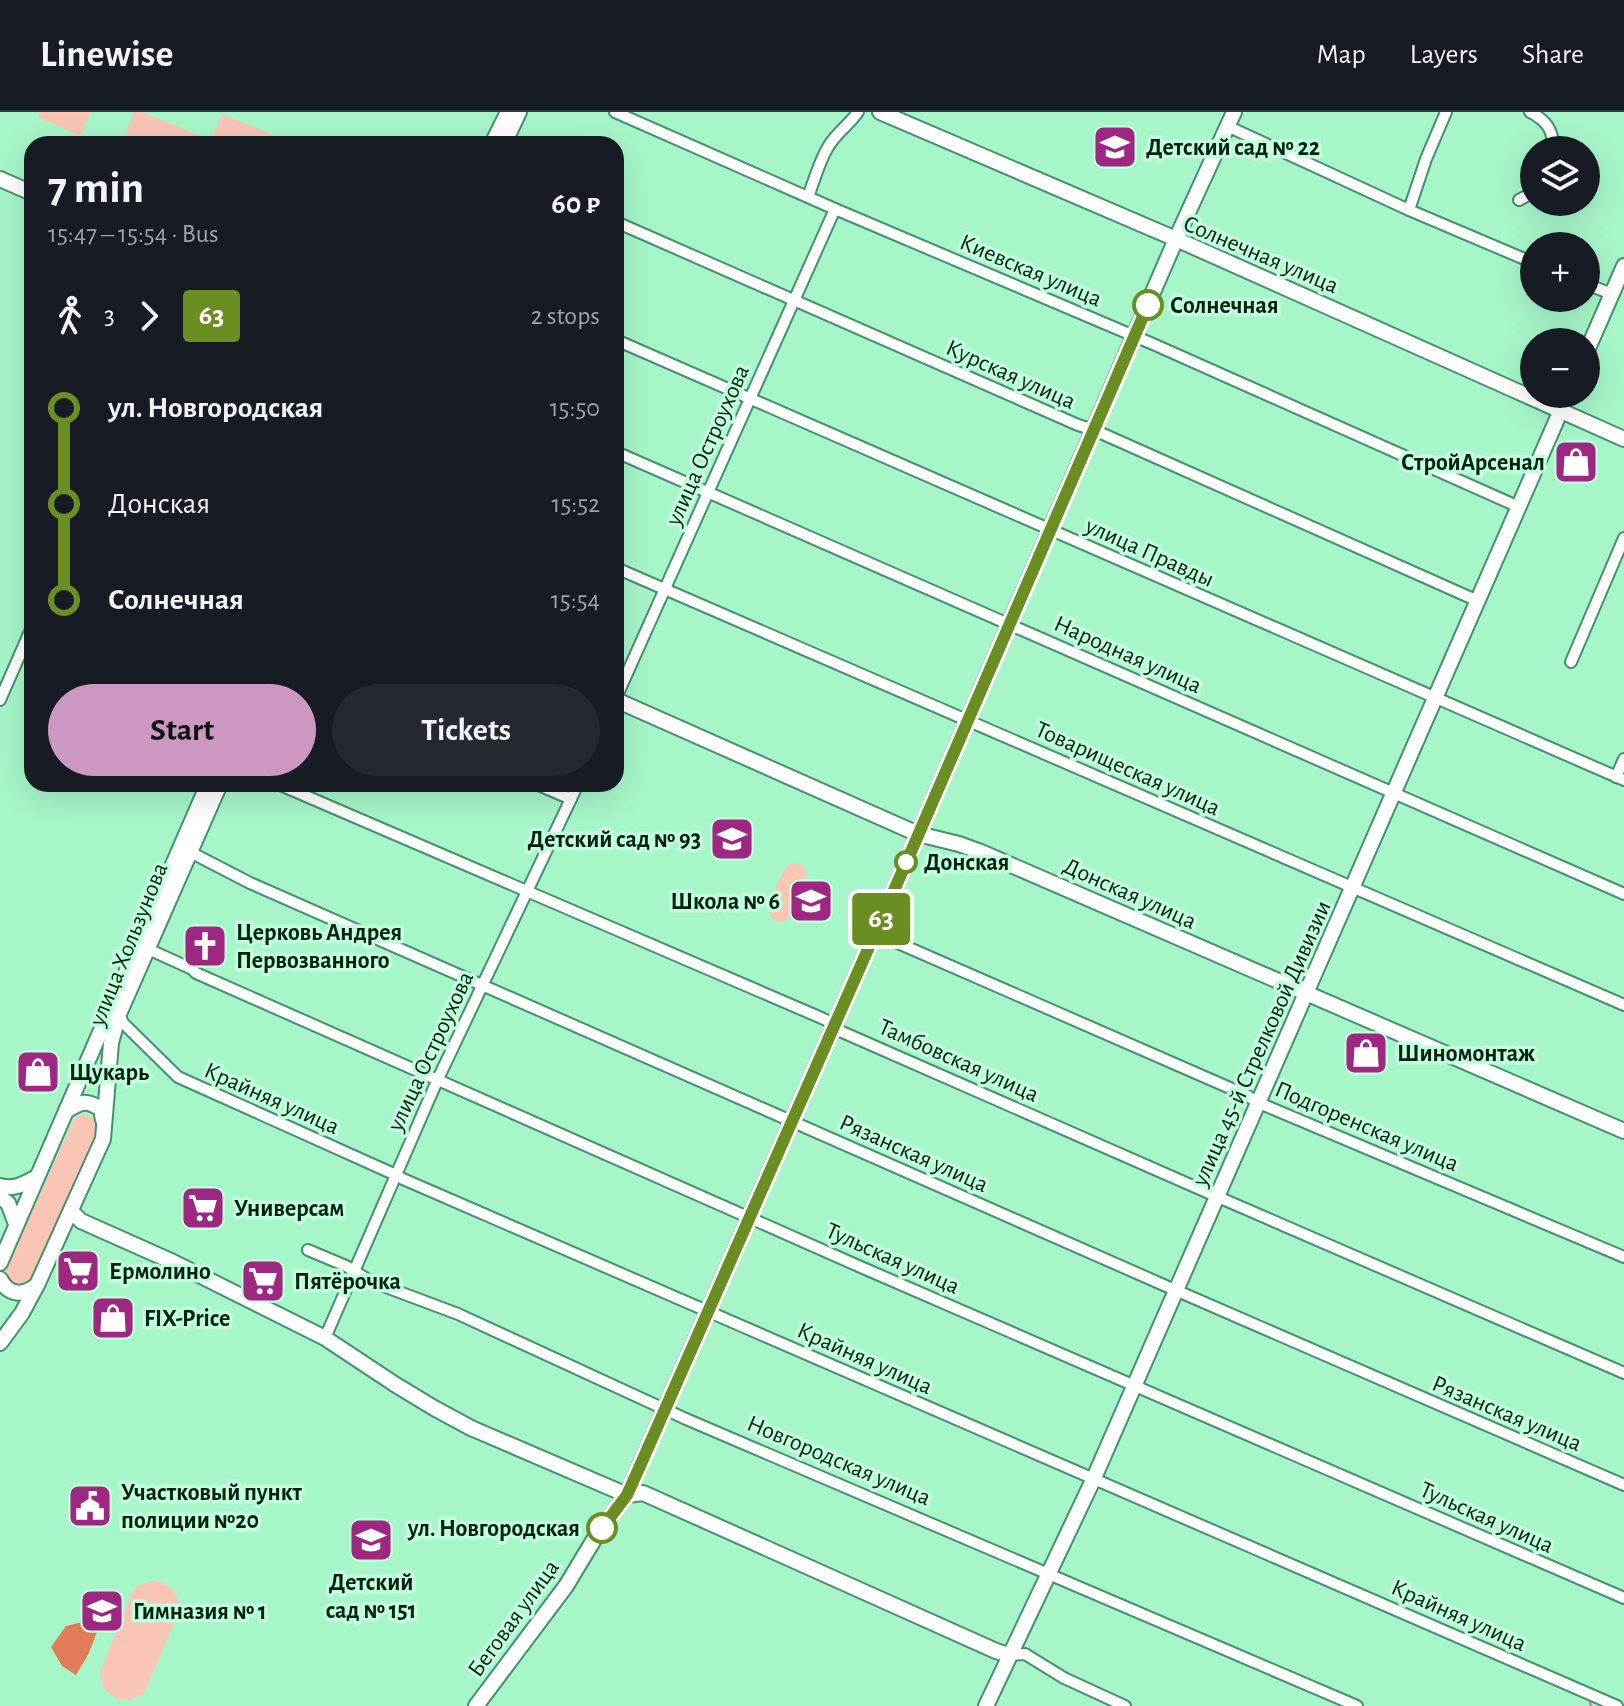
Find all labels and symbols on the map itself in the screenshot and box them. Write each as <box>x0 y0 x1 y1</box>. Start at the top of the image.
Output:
school or university icon: Детский сад № 22 <box>1091 123 1139 171</box>
place label: Детский сад № 22 <box>1146 136 1320 160</box>
street label: Солнечная улица <box>1180 211 1342 298</box>
street label: Киевская улица <box>956 230 1105 312</box>
marker: Солнечная <box>1133 290 1163 320</box>
place label: Солнечная <box>1170 294 1279 318</box>
street label: Курская улица <box>942 336 1079 414</box>
street label: улица Остроухова <box>661 361 754 530</box>
shop icon: СтройАрсенал <box>1552 438 1600 486</box>
place label: СтройАрсенал <box>1401 451 1545 475</box>
street label: улица Правды <box>1081 514 1217 592</box>
street label: Народная улица <box>1050 612 1205 698</box>
street label: Товарищеская улица <box>1032 717 1224 820</box>
school or university icon: Детский сад № 93 <box>708 815 756 863</box>
place label: Детский сад № 93 <box>528 828 701 852</box>
marker: Донская <box>895 851 917 873</box>
place label: Донская <box>924 851 1010 875</box>
street label: Донская улица <box>1059 854 1200 934</box>
street label: улица Хользунова <box>85 859 173 1030</box>
school or university icon: Школа № 6 <box>787 877 835 925</box>
place label: Школа № 6 <box>670 890 780 914</box>
line badge: 63 <box>845 893 917 945</box>
street label: улица 45-й Стрелковой Дивизии <box>1188 897 1336 1191</box>
place label: Церковь Андрея Первозванного <box>236 921 402 973</box>
church icon: Церковь Андрея Первозванного <box>181 922 229 970</box>
street label: улица Остроухова <box>383 968 478 1136</box>
street label: Тамбовская улица <box>875 1015 1042 1107</box>
shop icon: Шиномонтаж <box>1342 1029 1390 1077</box>
place label: Шиномонтаж <box>1397 1042 1535 1066</box>
shop icon: Щукарь <box>14 1048 62 1096</box>
street label: Крайняя улица <box>201 1058 343 1139</box>
place label: Щукарь <box>69 1061 149 1085</box>
street label: Подгоренская улица <box>1271 1077 1462 1176</box>
street label: Рязанская улица <box>836 1110 992 1197</box>
supermarket icon: Универсам <box>179 1184 227 1232</box>
place label: Универсам <box>234 1197 344 1221</box>
street label: Тульская улица <box>822 1219 963 1299</box>
supermarket icon: Ермолино <box>54 1247 102 1295</box>
supermarket icon: Пятёрочка <box>239 1257 287 1305</box>
place label: Ермолино <box>109 1260 211 1284</box>
place label: Пятёрочка <box>294 1270 401 1294</box>
shop icon: FIX-Price <box>89 1294 137 1342</box>
place label: FIX-Price <box>144 1307 230 1331</box>
street label: Крайняя улица <box>794 1318 936 1399</box>
street label: Рязанская улица <box>1428 1372 1585 1456</box>
street label: Новгородская улица <box>743 1411 934 1510</box>
street label: Тульская улица <box>1416 1478 1557 1558</box>
place label: Участковый пункт полиции №20 <box>121 1481 303 1533</box>
public building icon: Участковый пункт полиции №20 <box>66 1482 114 1530</box>
marker: ул. Новгородская <box>587 1513 617 1543</box>
school or university icon: Детский сад № 151 <box>347 1516 395 1564</box>
place label: ул. Новгородская <box>407 1517 580 1541</box>
street label: Беговая улица <box>464 1556 564 1681</box>
place label: Детский сад № 151 <box>326 1571 416 1623</box>
street label: Крайняя улица <box>1388 1575 1530 1656</box>
school or university icon: Гимназия № 1 <box>78 1587 126 1635</box>
place label: Гимназия № 1 <box>133 1600 267 1624</box>

